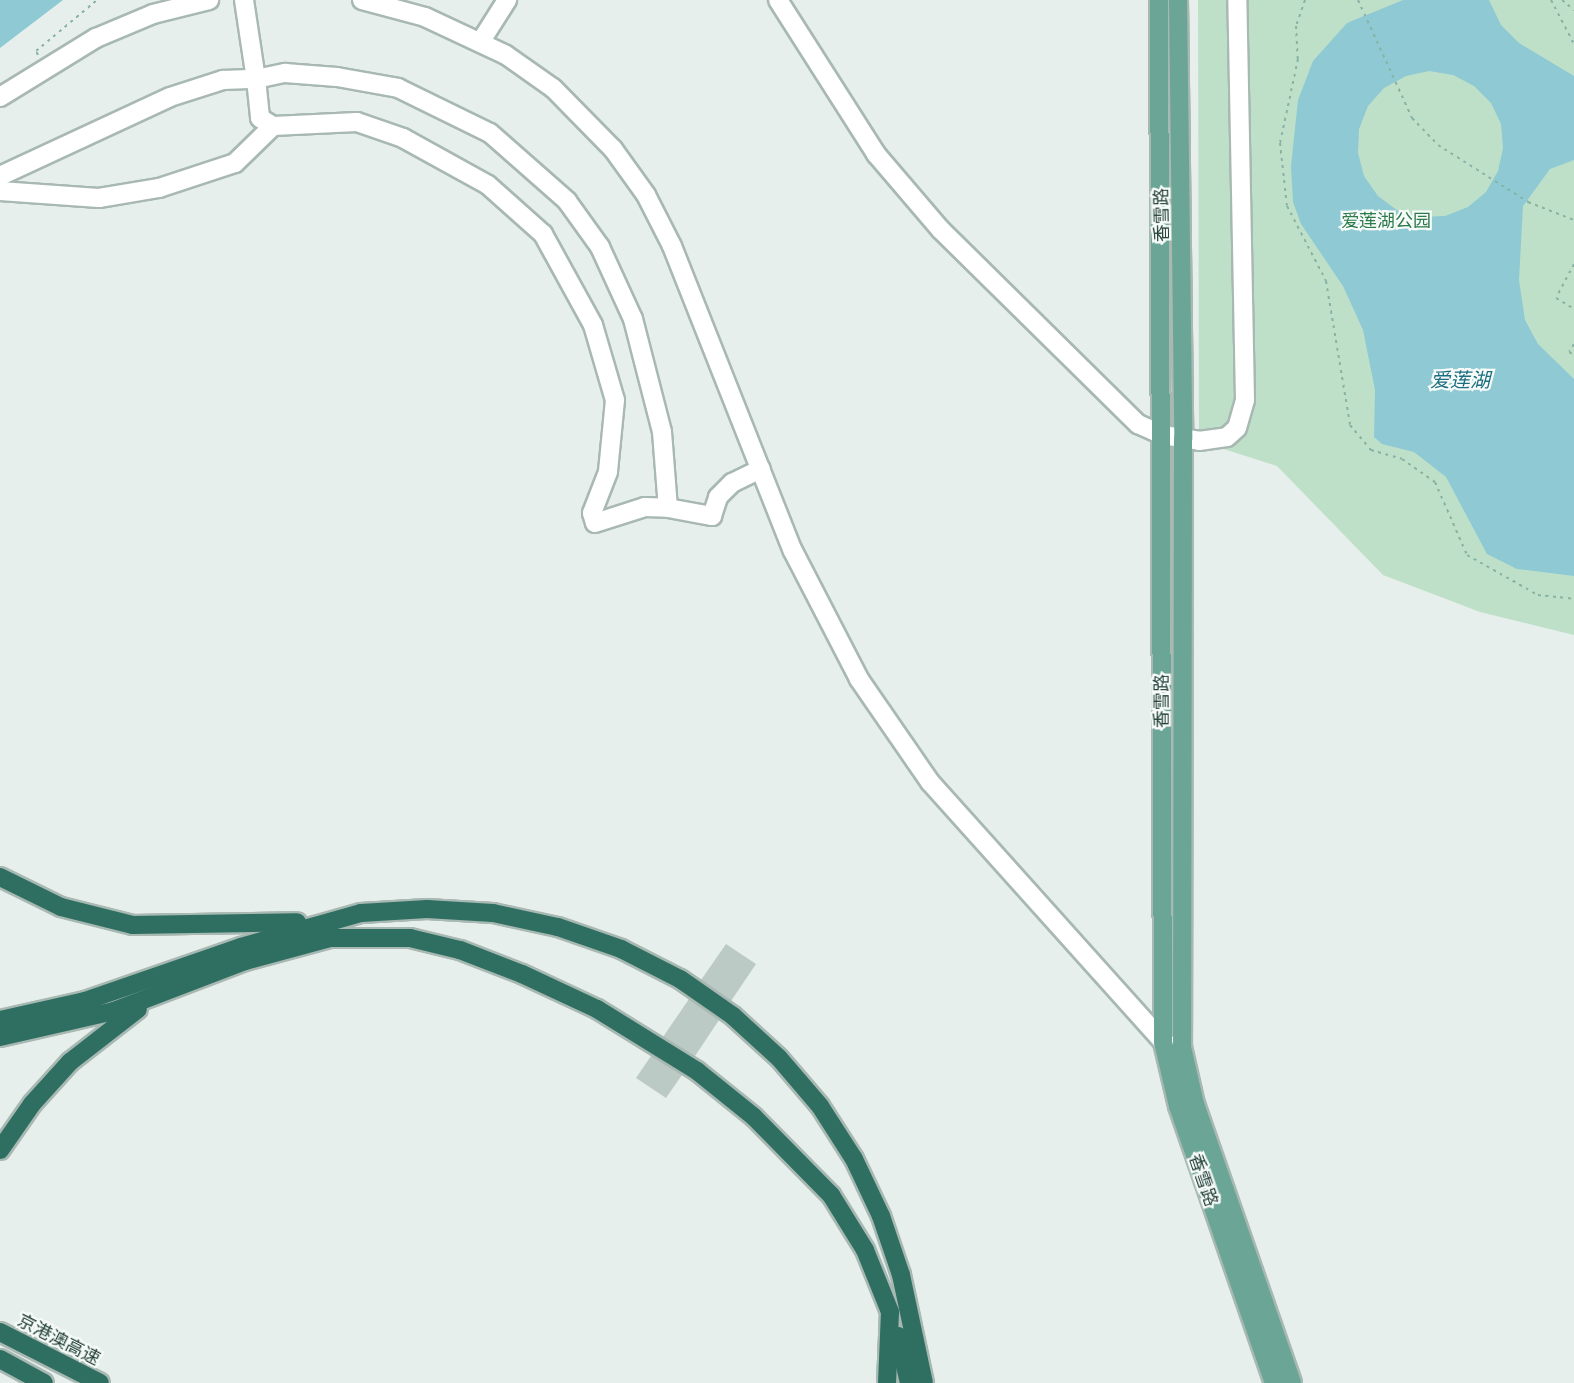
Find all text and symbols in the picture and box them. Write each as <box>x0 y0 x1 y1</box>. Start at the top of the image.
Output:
street label: 香雪路 <box>1150 188 1172 242</box>
park label: 爱莲湖公园 <box>1341 209 1431 231</box>
water label: 爱莲湖 <box>1430 367 1490 391</box>
street label: 香雪路 <box>1150 674 1172 728</box>
street label: 香雪路 <box>1185 1151 1223 1209</box>
street label: 京港澳高速 <box>14 1309 104 1369</box>

